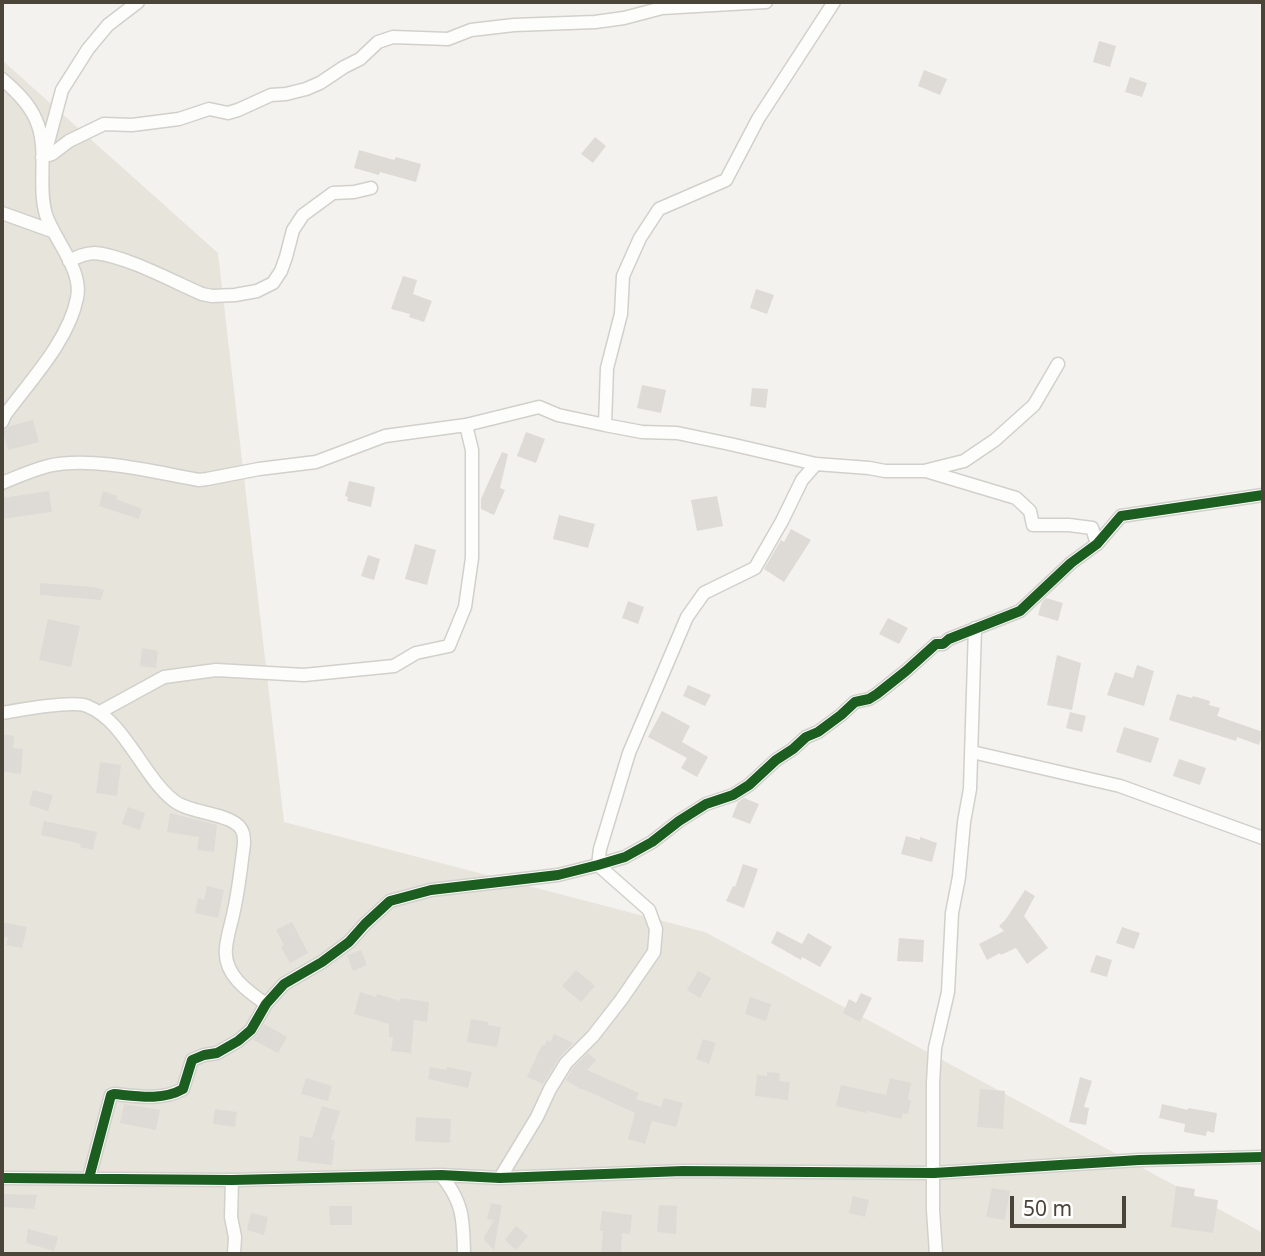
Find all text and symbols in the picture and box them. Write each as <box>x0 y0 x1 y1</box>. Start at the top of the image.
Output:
scale bar <box>1013 1182 1128 1226</box>
text: 50 m <box>1023 1194 1072 1222</box>

